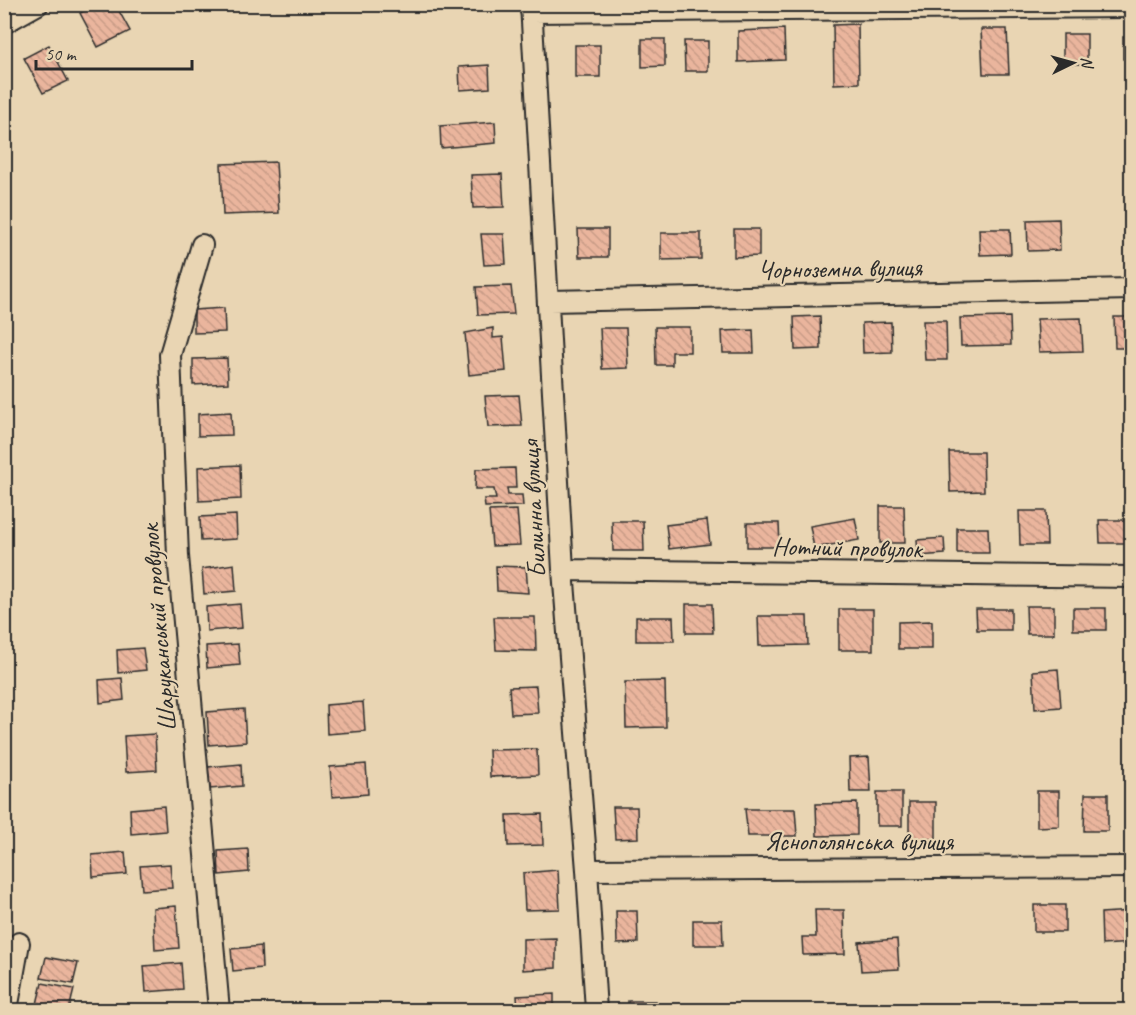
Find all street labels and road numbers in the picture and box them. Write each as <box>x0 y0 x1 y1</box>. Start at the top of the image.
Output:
street label: Чорноземна вулиця <box>758 251 924 286</box>
street label: Билинна вулиця <box>513 437 554 579</box>
street label: Шаруканський провулок <box>133 520 184 733</box>
street label: Нотний провулок <box>772 530 925 565</box>
street label: Яснополянська вулиця <box>764 825 955 858</box>

